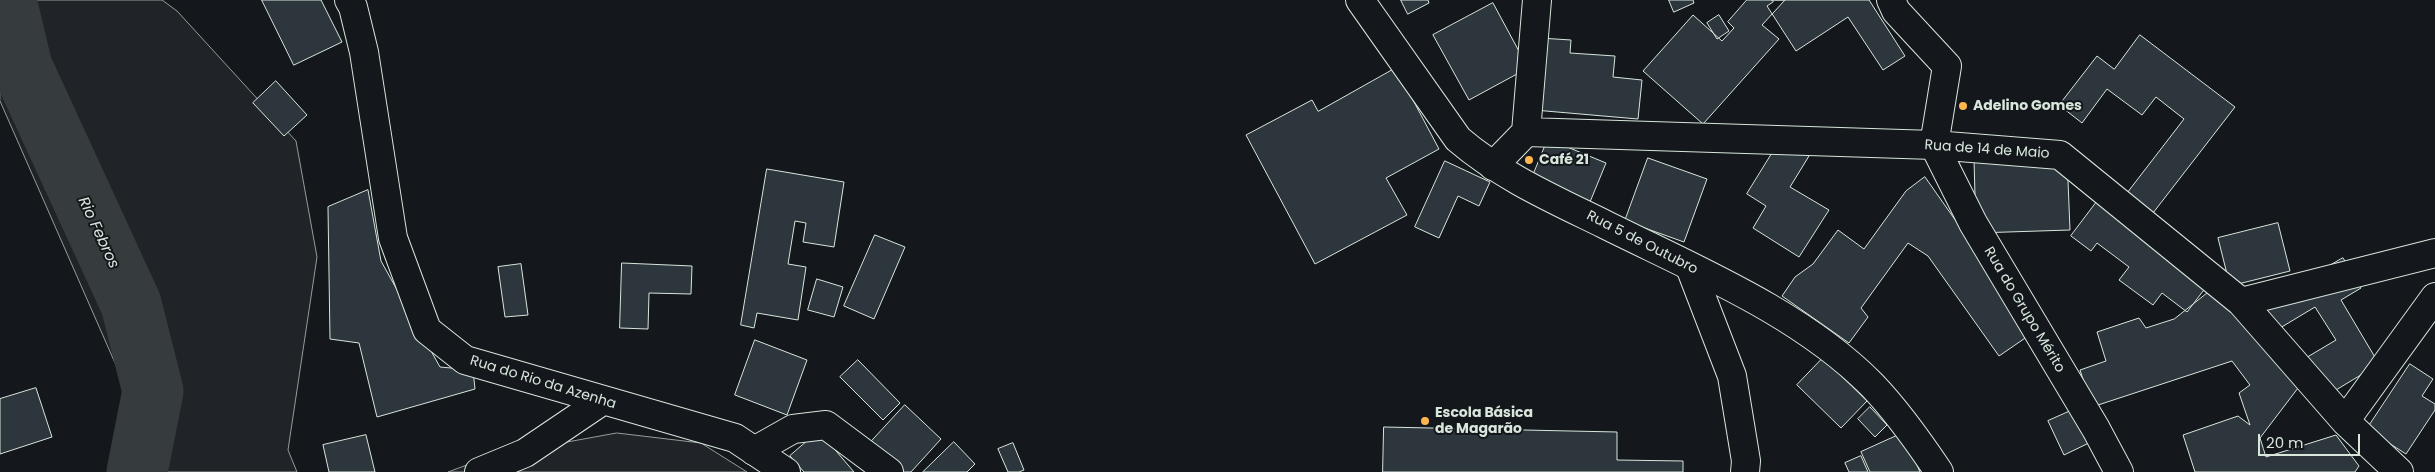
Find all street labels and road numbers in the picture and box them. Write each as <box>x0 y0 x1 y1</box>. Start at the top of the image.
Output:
street label: Rua de 14 de Maio <box>1924 137 2050 163</box>
street label: Rua 5 de Outubro <box>1584 208 1700 278</box>
street label: Rua do Grupo Mérito <box>1980 244 2068 376</box>
street label: Rua do Rio da Azenha <box>468 353 618 413</box>

